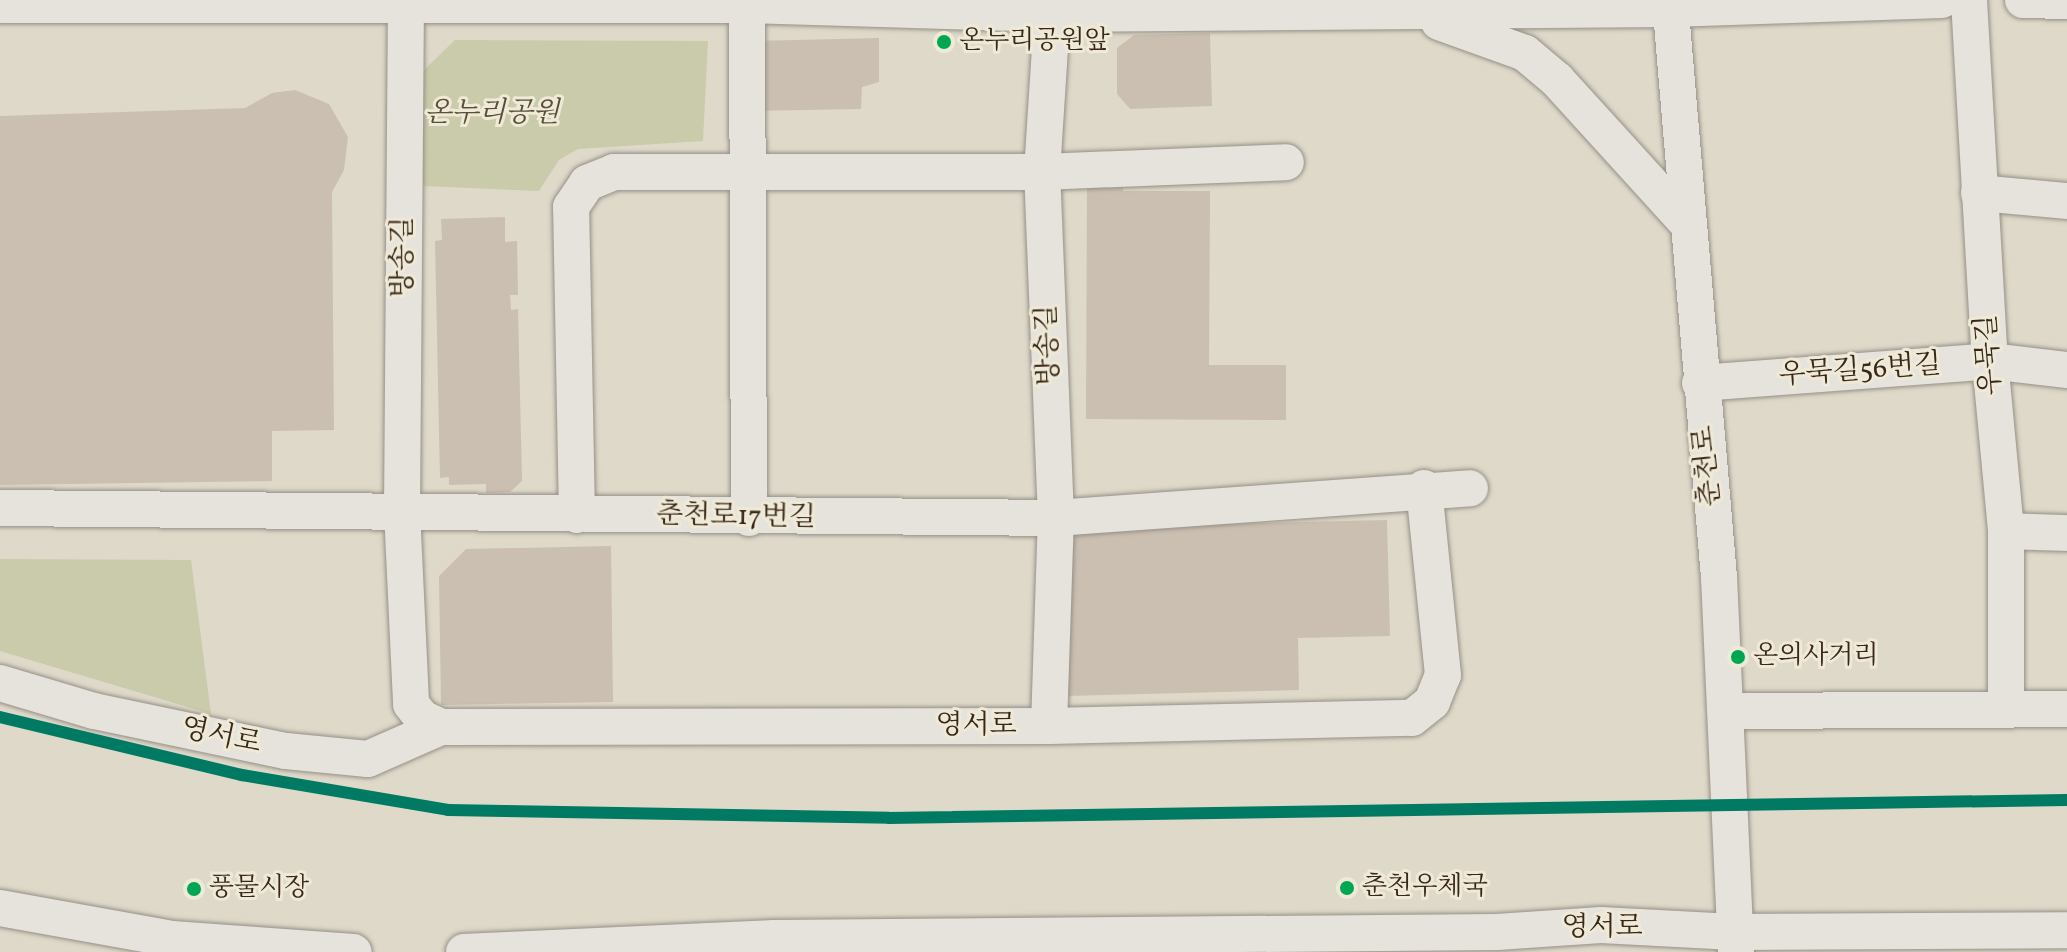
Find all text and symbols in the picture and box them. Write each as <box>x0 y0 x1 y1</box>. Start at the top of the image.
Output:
place label: 온누리공원앞 <box>959 26 1110 58</box>
marker: 온누리공원앞 <box>936 34 952 50</box>
park label: 온누리공원 <box>424 97 560 131</box>
street label: 방송길 <box>387 216 421 298</box>
street label: 방송길 <box>1031 304 1067 386</box>
street label: 우묵길 <box>1970 313 2010 397</box>
street label: 우묵길56번길 <box>1778 349 1942 393</box>
street label: 춘천로 <box>1687 424 1729 508</box>
street label: 춘천로17번길 <box>656 499 816 535</box>
place label: 온의사거리 <box>1753 641 1879 673</box>
marker: 온의사거리 <box>1730 649 1746 665</box>
street label: 영서로 <box>935 709 1017 743</box>
street label: 영서로 <box>178 712 264 762</box>
place label: 춘천우체국 <box>1362 872 1488 904</box>
place label: 풍물시장 <box>209 873 309 905</box>
marker: 춘천우체국 <box>1339 880 1355 896</box>
marker: 풍물시장 <box>186 881 202 897</box>
street label: 영서로 <box>1561 911 1643 945</box>

